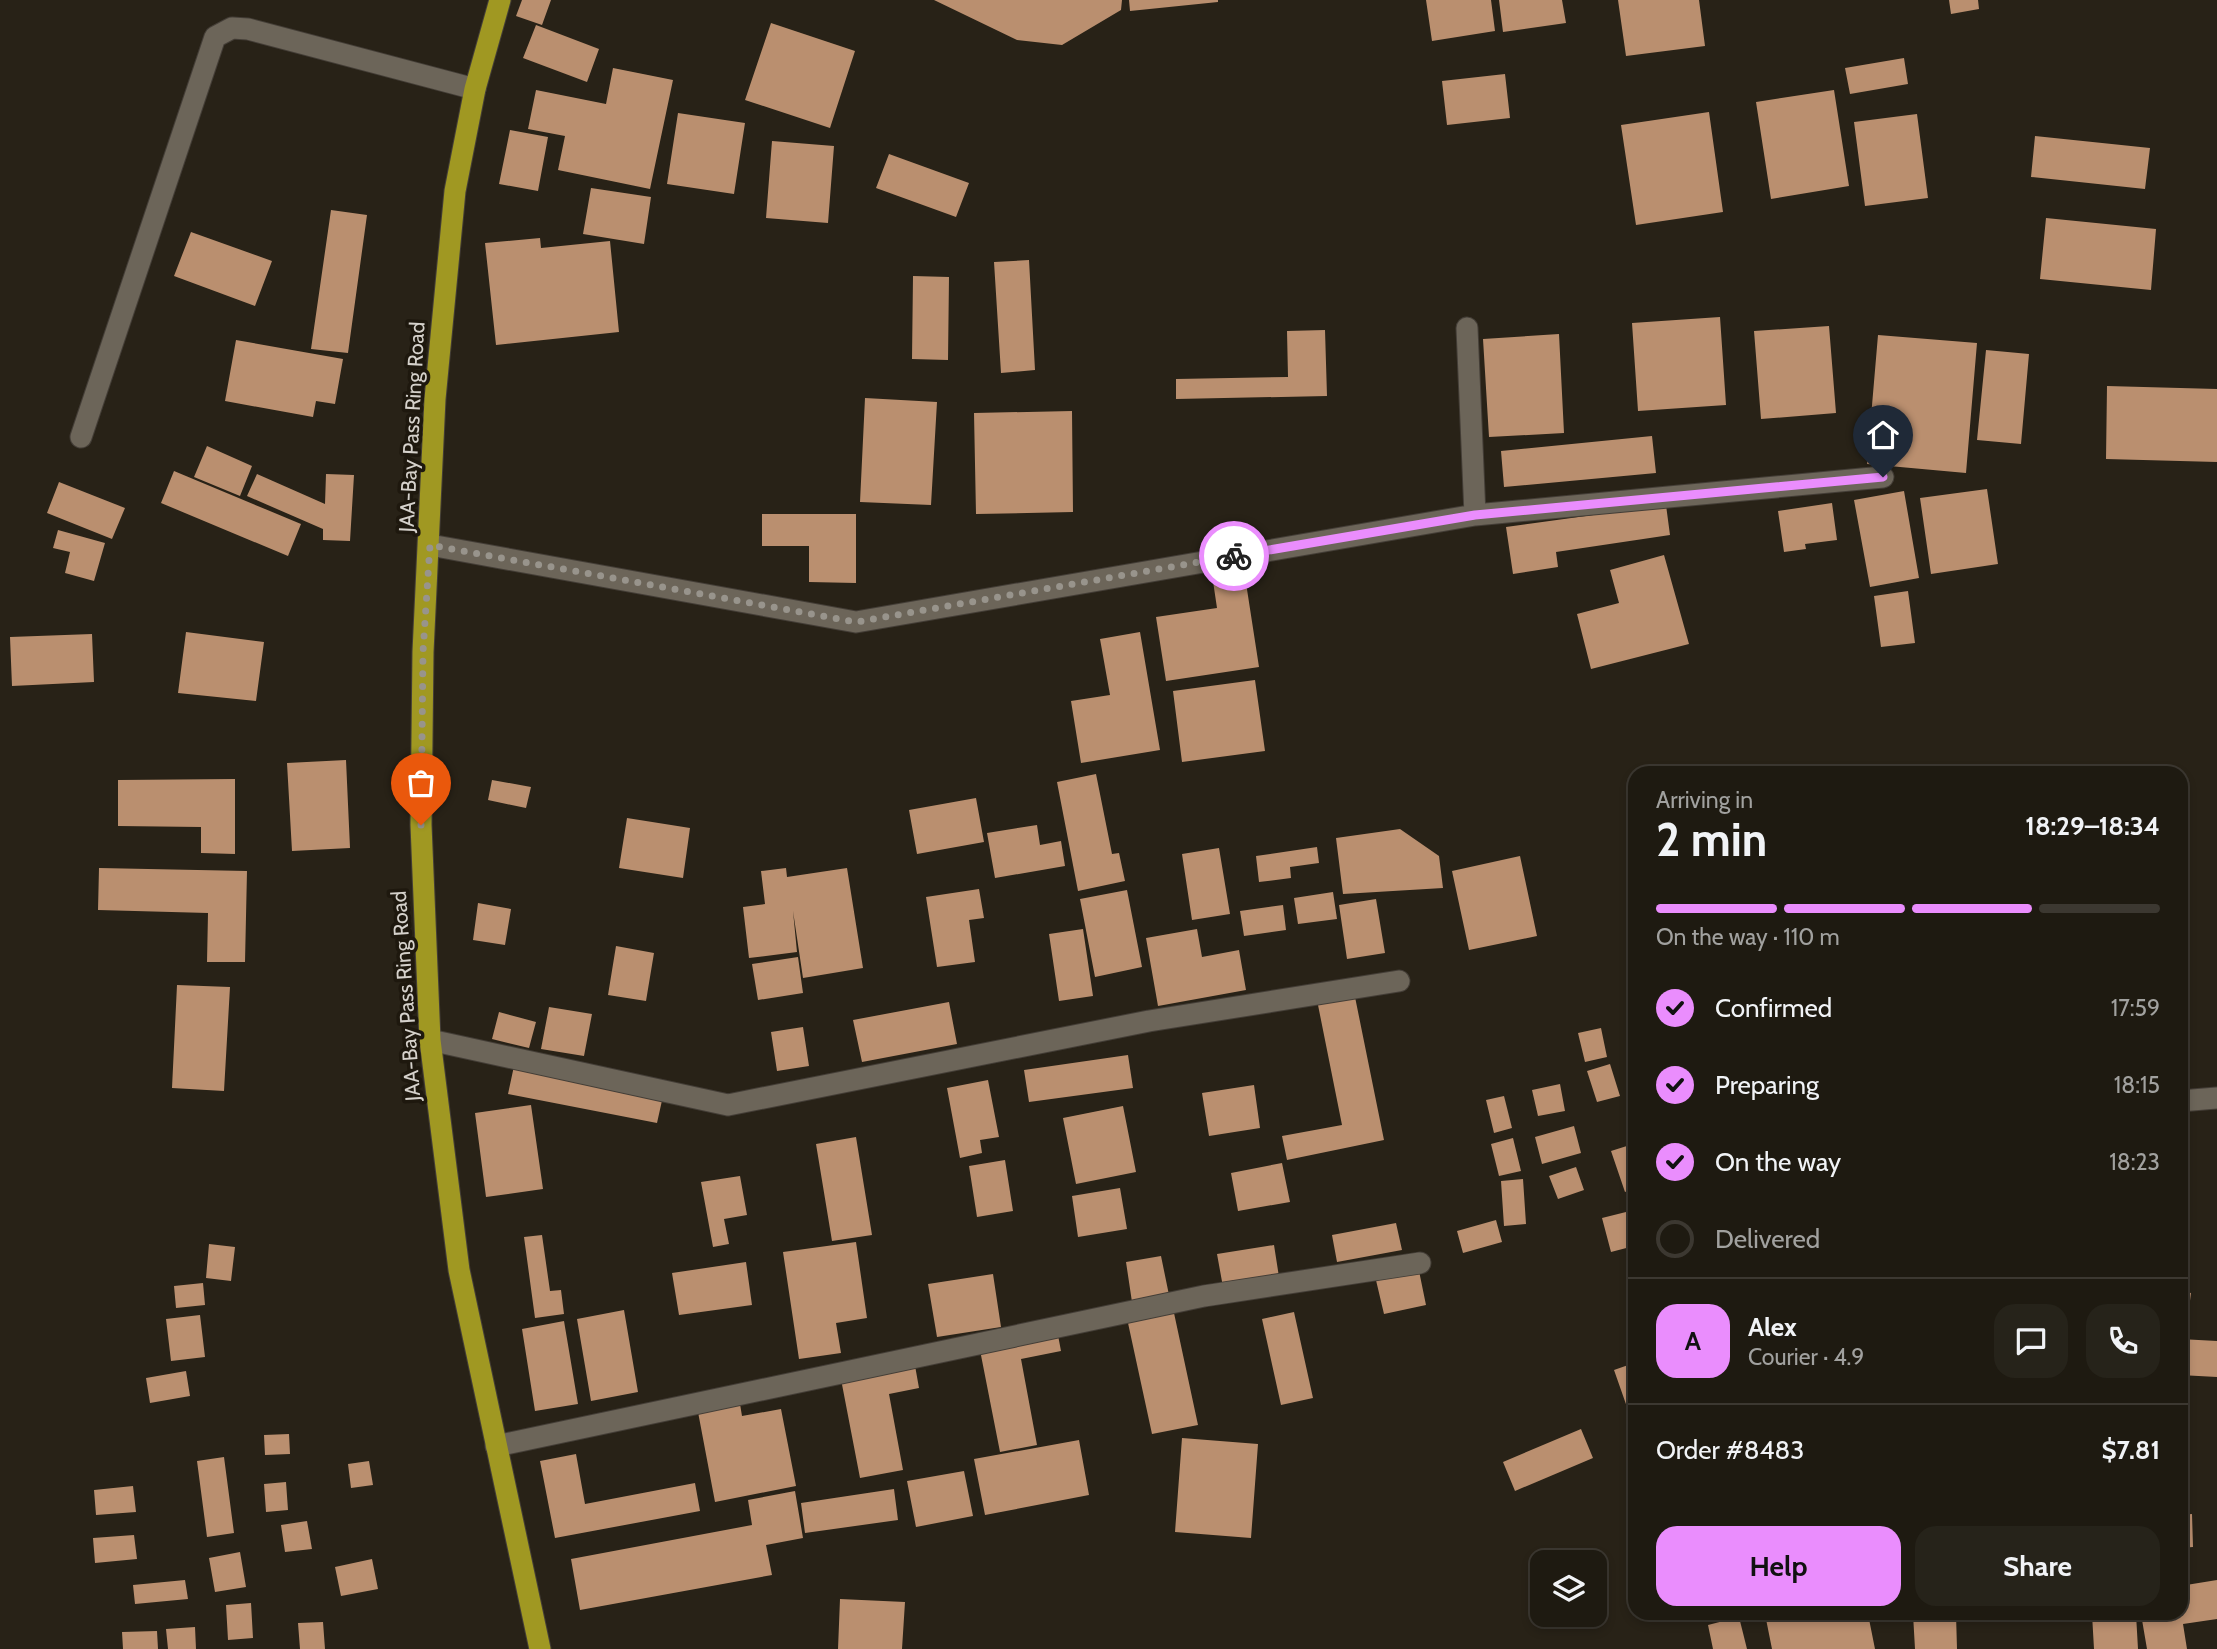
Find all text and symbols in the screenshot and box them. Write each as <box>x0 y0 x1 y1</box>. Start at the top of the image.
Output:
street label: JAA-Bay Pass Ring Road <box>393 321 430 534</box>
pin <box>1853 405 1913 477</box>
icon: home <box>1864 416 1902 454</box>
courier <box>1199 521 1269 591</box>
icon: bike <box>1215 537 1253 575</box>
pin <box>391 753 451 825</box>
icon: bag <box>402 764 440 802</box>
text: Arriving in <box>1656 786 1753 814</box>
text: 18:29–18:34 <box>2025 810 2160 842</box>
text: 2 min <box>1656 812 1767 868</box>
street label: JAA-Bay Pass Ring Road <box>386 890 425 1103</box>
text: On the way · 110 m <box>1656 923 1840 951</box>
icon: check <box>1656 989 1694 1027</box>
text: Confirmed <box>1715 992 1832 1024</box>
text: 17:59 <box>2111 994 2160 1022</box>
icon: check <box>1656 1066 1694 1104</box>
text: Preparing <box>1715 1069 1819 1101</box>
text: 18:15 <box>2114 1071 2160 1099</box>
icon: check <box>1656 1143 1694 1181</box>
text: On the way <box>1715 1146 1841 1178</box>
text: 18:23 <box>2109 1148 2160 1176</box>
text: Delivered <box>1715 1223 1820 1255</box>
button: chat <box>1994 1304 2068 1378</box>
button: phone <box>2086 1304 2160 1378</box>
text: Alex <box>1748 1311 1797 1343</box>
text: A <box>1685 1325 1701 1357</box>
text: Courier · 4.9 <box>1748 1343 1864 1371</box>
text: Order #8483 <box>1656 1434 1804 1466</box>
text: $7.81 <box>2101 1434 2160 1466</box>
button: Help <box>1656 1526 1901 1606</box>
button: Share <box>1915 1526 2160 1606</box>
map controls <box>1530 1550 1607 1627</box>
button: layers <box>1530 1550 1607 1627</box>

